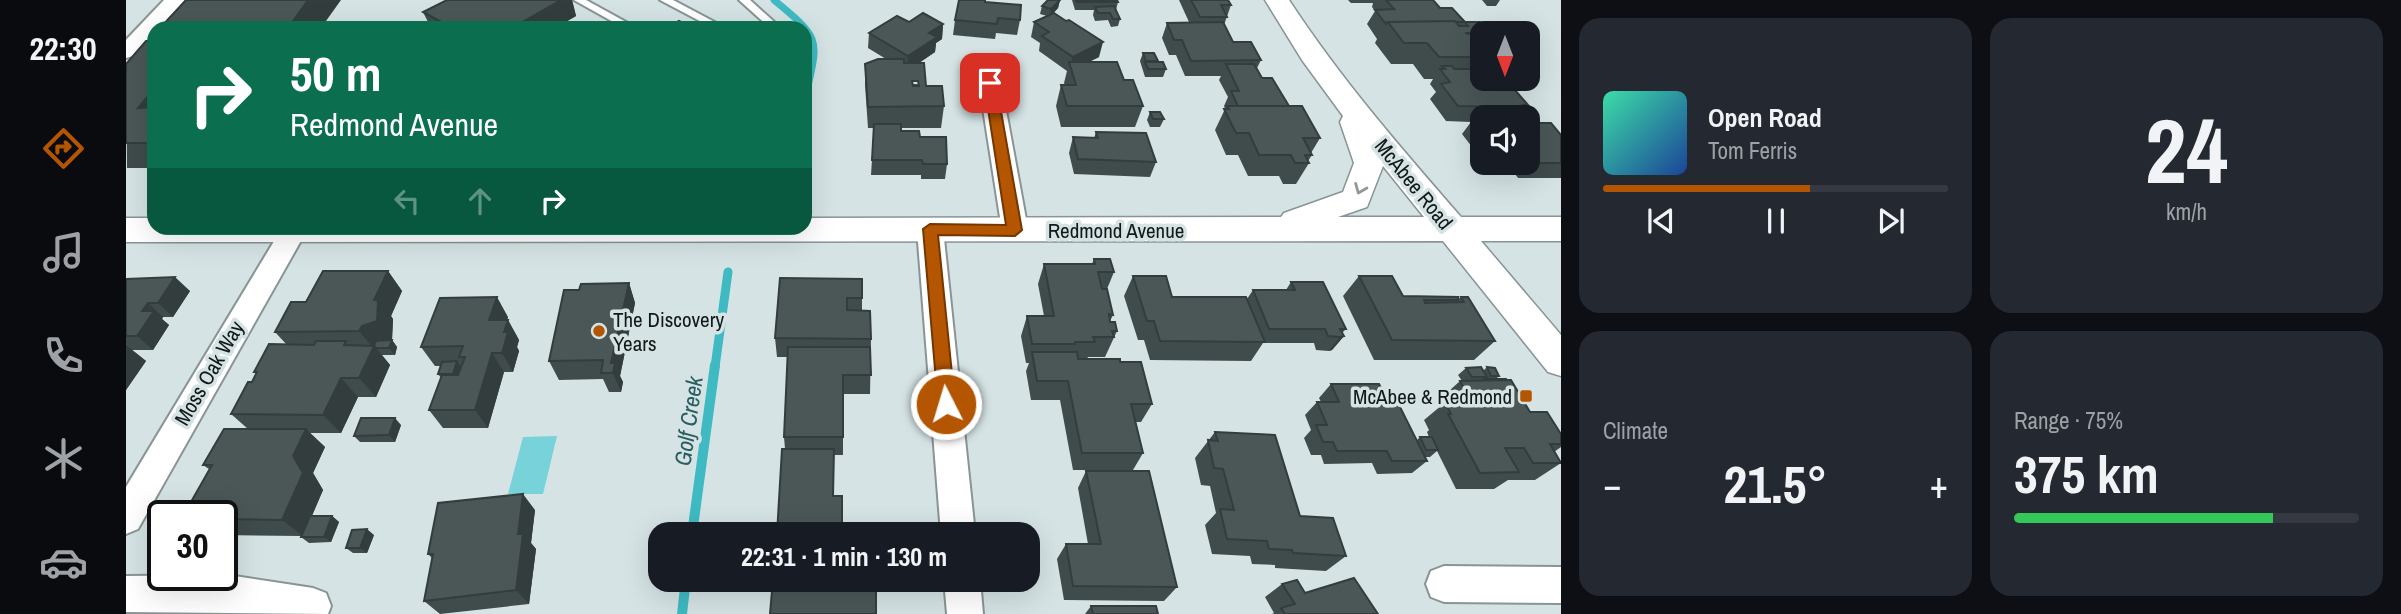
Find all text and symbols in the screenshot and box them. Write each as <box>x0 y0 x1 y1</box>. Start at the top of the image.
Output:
north arrow <box>1470 21 1540 91</box>
map controls <box>1470 21 1540 175</box>
text: 22:30 <box>29 27 97 70</box>
text: 50 m <box>290 40 382 106</box>
icon: right <box>175 49 266 140</box>
pin <box>960 53 1020 113</box>
icon: arrive <box>971 64 1009 102</box>
text: 24 <box>2145 89 2228 211</box>
text: Open Road <box>1708 100 1822 135</box>
text: Redmond Avenue <box>290 103 498 146</box>
button: sound <box>1470 105 1540 175</box>
icon: directions <box>39 124 88 173</box>
street label: McAbee Road <box>1368 132 1460 236</box>
text: Tom Ferris <box>1708 135 1797 166</box>
icon: left <box>388 182 426 220</box>
icon: ahead <box>461 182 499 220</box>
icon: right <box>534 182 572 220</box>
one-way arrow <box>1354 182 1368 194</box>
text: km/h <box>2166 196 2207 227</box>
icon: previous <box>1642 202 1680 240</box>
icon: pause <box>1757 202 1795 240</box>
icon: next <box>1872 202 1910 240</box>
street label: Redmond Avenue <box>1048 216 1184 245</box>
icon: music <box>39 228 88 277</box>
place label: The Discovery Years <box>613 305 724 358</box>
street label: Moss Oak Way <box>167 315 251 431</box>
marker: The Discovery Years <box>591 323 607 339</box>
icon: phone <box>39 331 88 380</box>
position arrow <box>909 367 983 441</box>
water label: Golf Creek <box>666 373 710 468</box>
place label: McAbee & Redmond <box>1353 382 1512 411</box>
marker: McAbee & Redmond <box>1518 388 1534 404</box>
text: Range · 75% <box>2014 405 2123 436</box>
text: Climate <box>1603 415 1668 446</box>
icon: climate <box>39 434 88 483</box>
text: 375 km <box>2014 439 2159 509</box>
text: 21.5° <box>1724 449 1827 519</box>
text: − <box>1603 459 1621 510</box>
text: + <box>1930 459 1948 510</box>
speed limit sign: 30 <box>147 500 238 591</box>
icon: car <box>39 538 88 587</box>
text: 22:31 · 1 min · 130 m <box>741 539 947 574</box>

